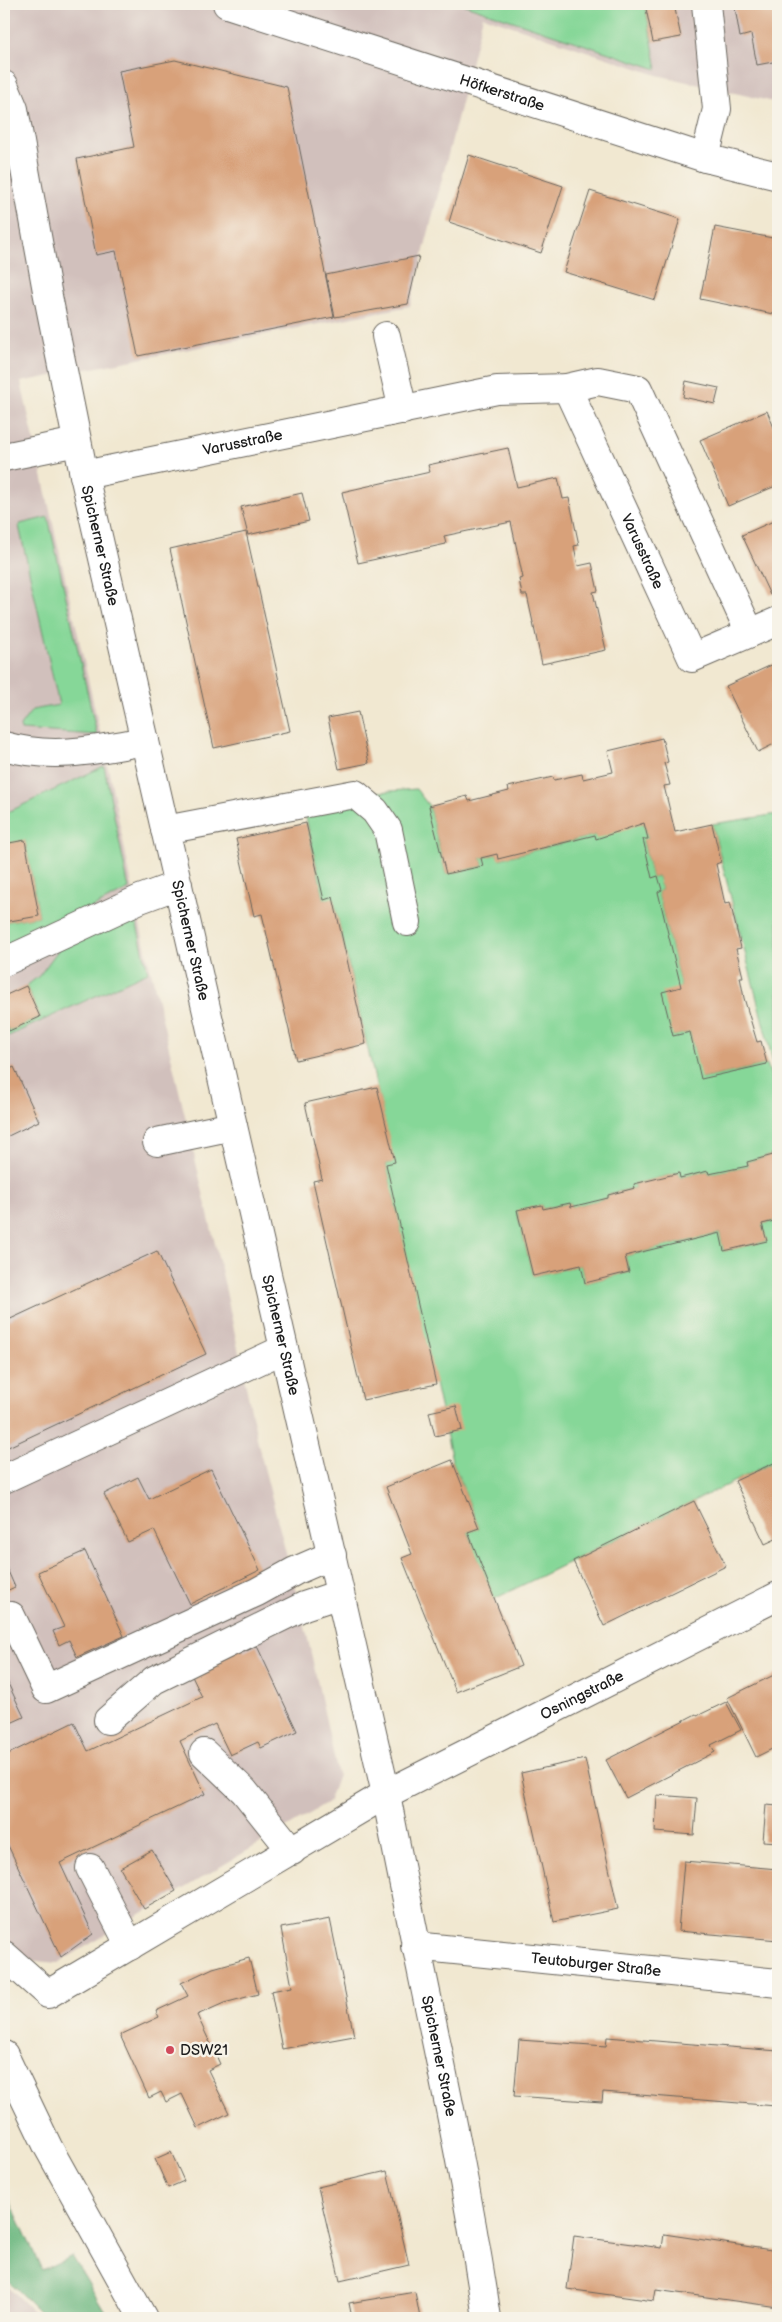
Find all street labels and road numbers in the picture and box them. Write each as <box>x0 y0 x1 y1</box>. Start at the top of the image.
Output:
street label: Höfkerstraße <box>457 70 547 115</box>
street label: Varusstraße <box>201 425 284 460</box>
street label: Spicherner Straße <box>77 483 123 608</box>
street label: Varusstraße <box>617 511 668 592</box>
street label: Spicherner Straße <box>168 878 214 1002</box>
street label: Spicherner Straße <box>258 1273 304 1397</box>
street label: Osningstraße <box>537 1666 627 1724</box>
street label: Teutoburger Straße <box>530 1948 662 1981</box>
street label: Spicherner Straße <box>417 1994 461 2118</box>

